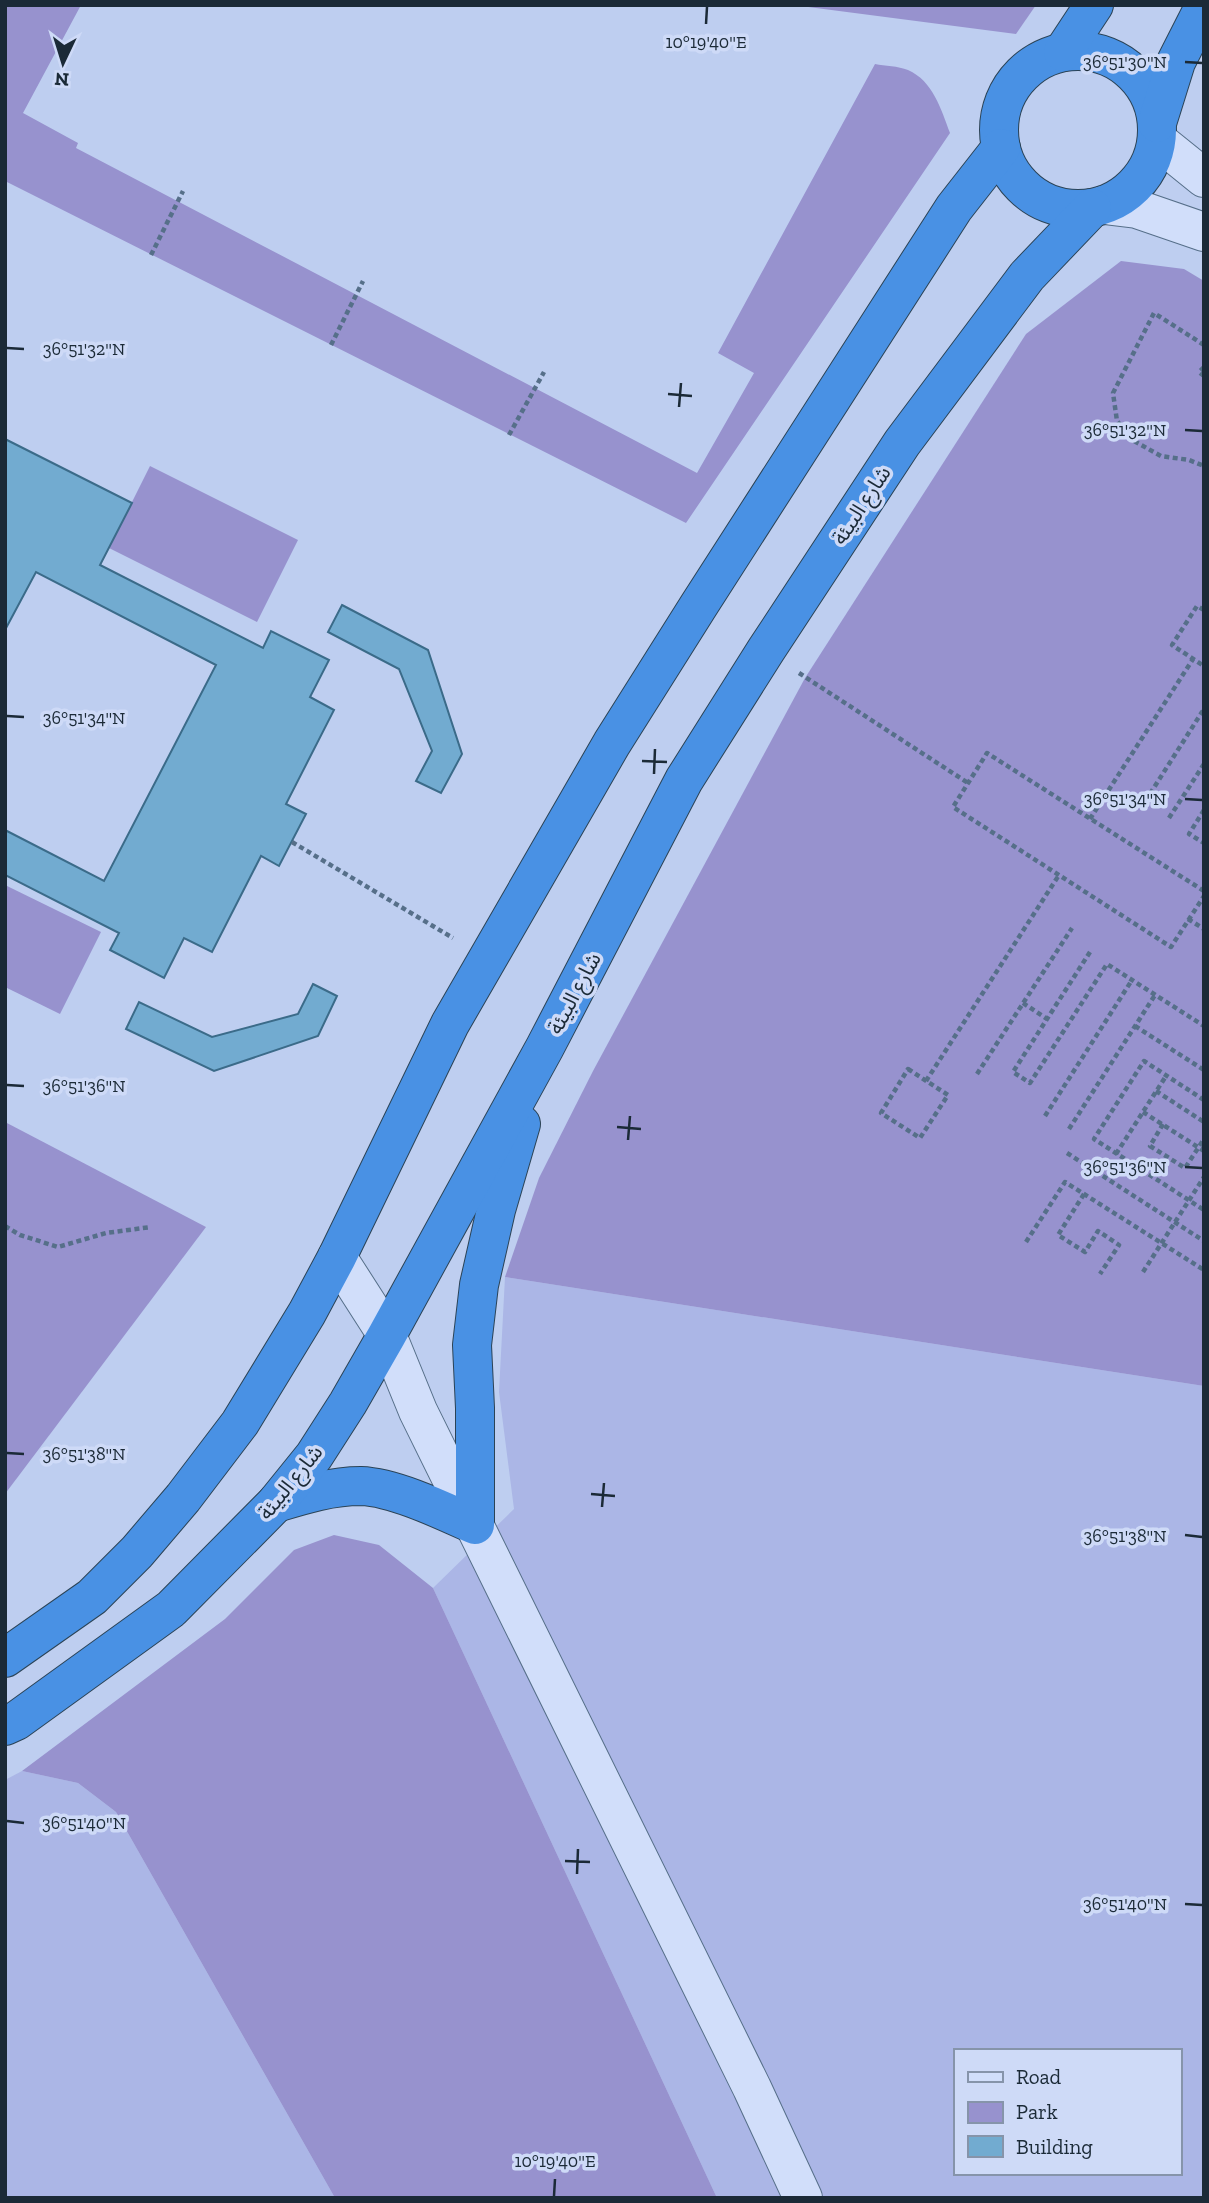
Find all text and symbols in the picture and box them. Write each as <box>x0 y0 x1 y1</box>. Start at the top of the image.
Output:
north arrow <box>28 28 98 98</box>
text: 10°19'40"E <box>665 31 747 53</box>
text: 36°51'30"N <box>1083 51 1167 73</box>
text: N <box>54 67 70 91</box>
text: 36°51'32"N <box>43 338 125 360</box>
text: 36°51'32"N <box>1084 419 1166 441</box>
street label: شارع البيئة <box>826 461 898 551</box>
text: 36°51'34"N <box>43 707 125 729</box>
text: 36°51'34"N <box>1084 788 1166 810</box>
street label: شارع البيئة <box>542 948 608 1039</box>
text: 36°51'36"N <box>43 1075 125 1097</box>
text: 36°51'36"N <box>1084 1156 1166 1178</box>
street label: شارع البيئة <box>252 1440 330 1526</box>
text: 36°51'38"N <box>42 1443 126 1465</box>
text: 36°51'38"N <box>1083 1525 1167 1547</box>
text: 36°51'40"N <box>42 1812 126 1834</box>
text: 36°51'40"N <box>1083 1893 1167 1915</box>
legend <box>954 2049 1181 2175</box>
text: Road <box>1016 2064 1062 2089</box>
text: Park <box>1016 2099 1058 2124</box>
text: Building <box>1016 2134 1093 2159</box>
text: 10°19'40"E <box>514 2150 596 2172</box>

